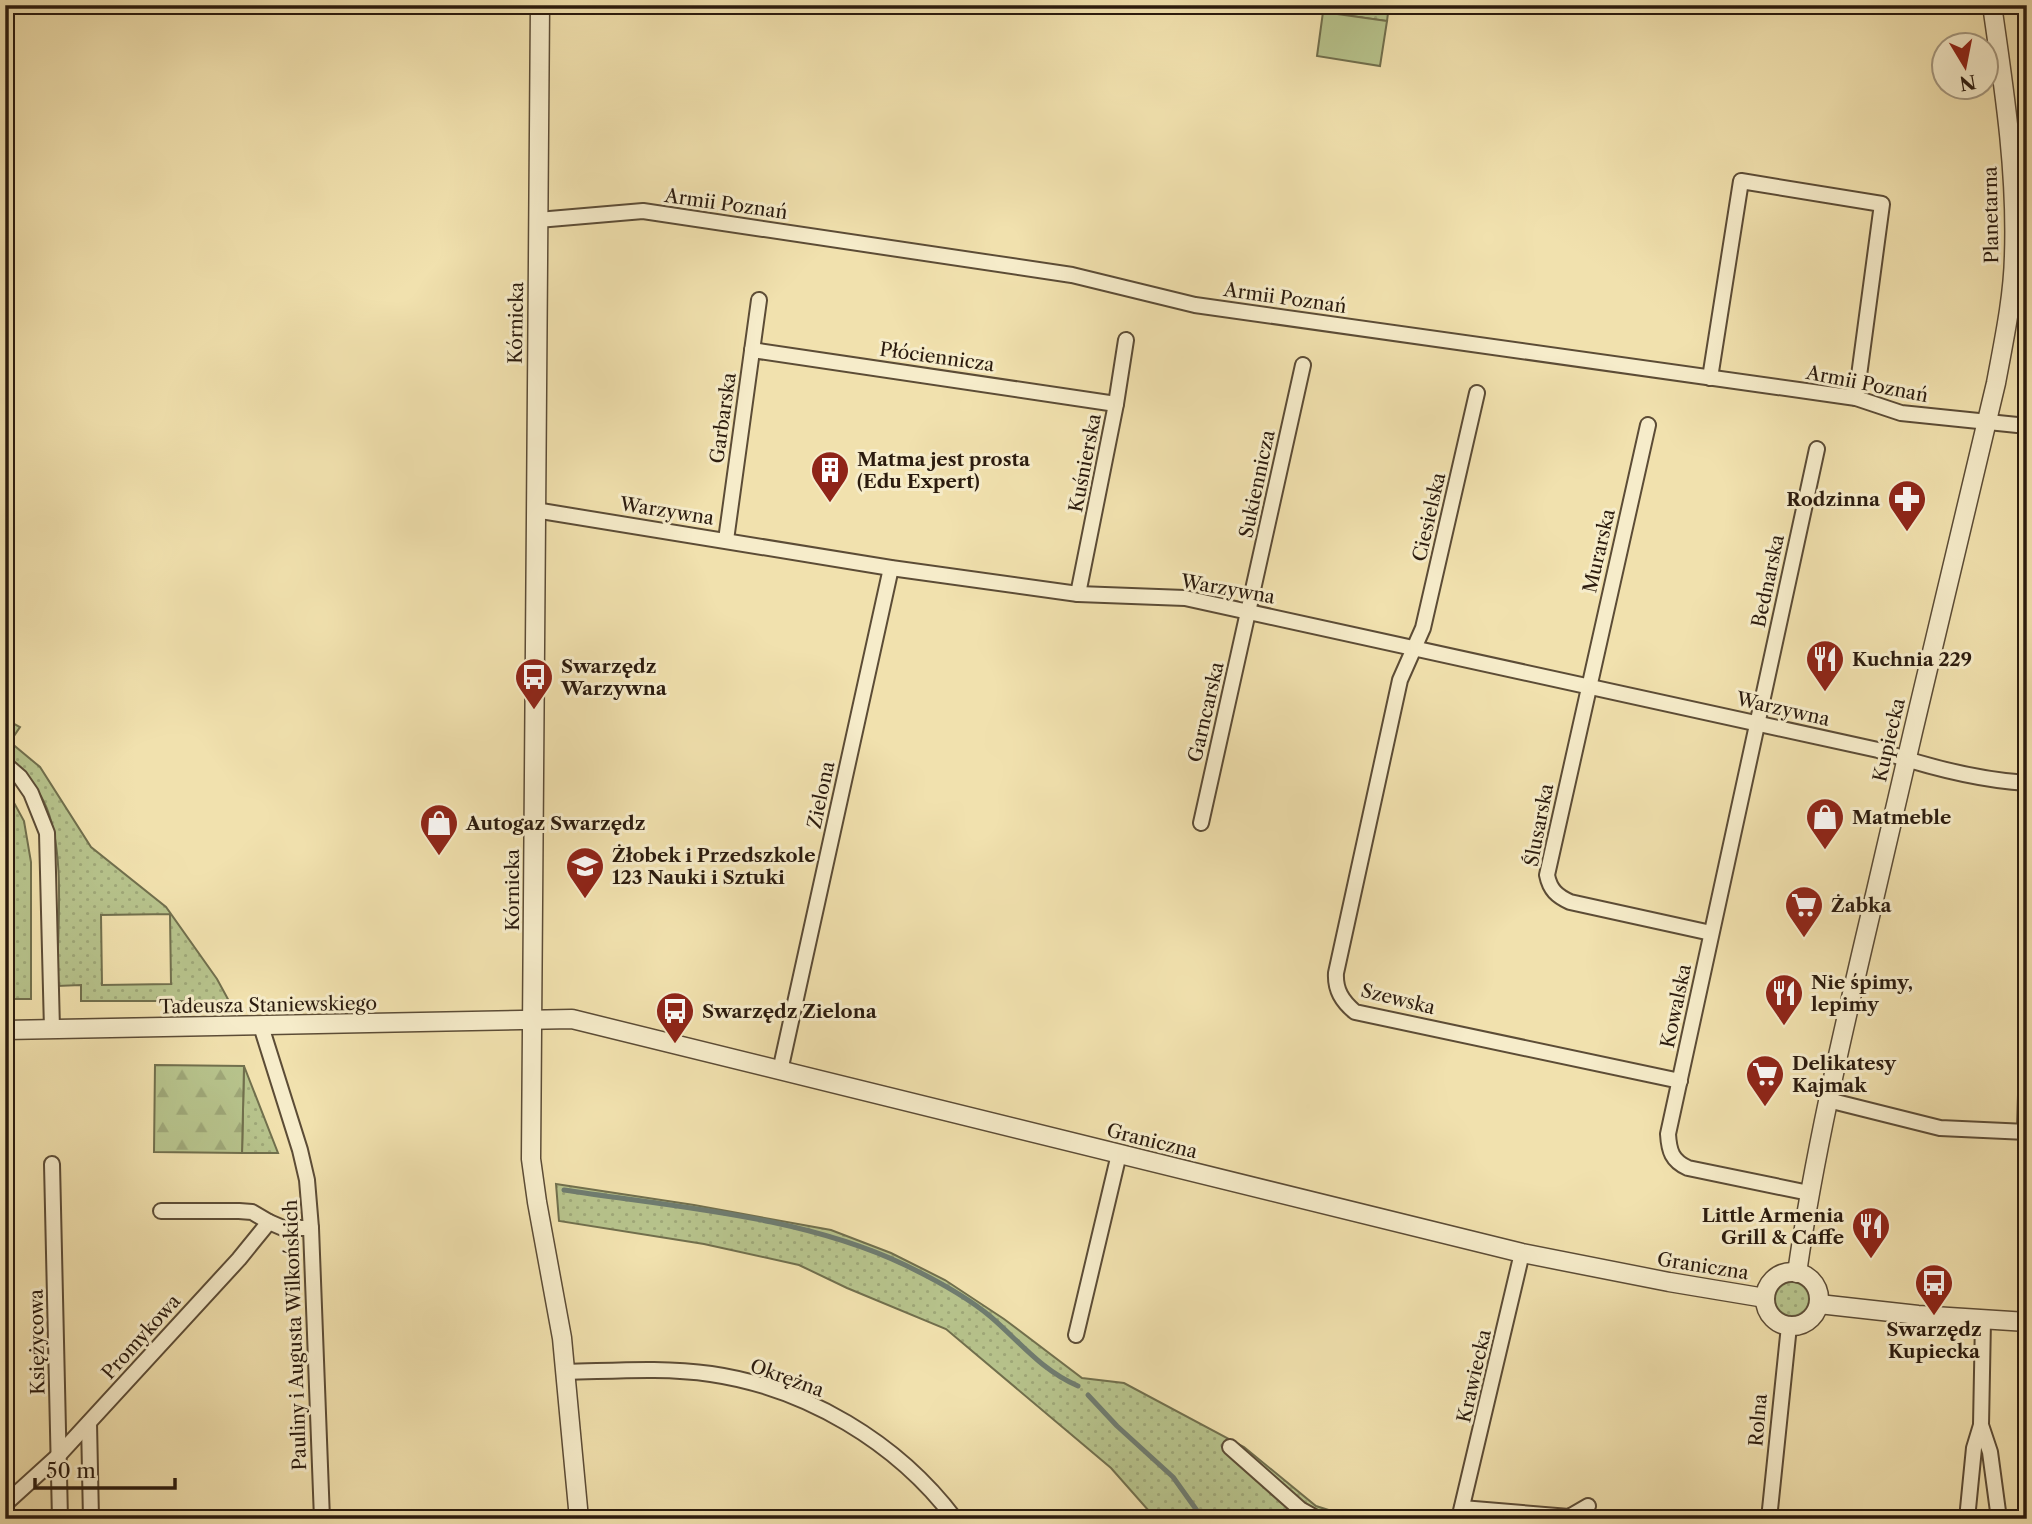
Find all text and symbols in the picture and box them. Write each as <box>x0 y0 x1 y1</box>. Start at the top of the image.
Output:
north arrow <box>1930 32 2000 102</box>
text: N <box>1958 69 1978 95</box>
street label: Planetarna <box>1979 166 2003 264</box>
street label: Armii Poznań <box>662 184 789 224</box>
street label: Armii Poznań <box>1221 278 1348 318</box>
street label: Kórnicka <box>504 282 528 364</box>
street label: Płóciennicza <box>878 338 996 376</box>
street label: Armii Poznań <box>1803 361 1930 407</box>
street label: Garbarska <box>705 371 741 465</box>
street label: Kuśnierska <box>1064 412 1106 514</box>
street label: Sukiennicza <box>1234 428 1280 540</box>
place label: Matma jest prosta (Edu Expert) <box>857 448 1031 493</box>
building icon: Matma jest prosta (Edu Expert) <box>809 449 851 504</box>
street label: Ciesielska <box>1408 470 1450 564</box>
pharmacy icon: Rodzinna <box>1886 478 1928 533</box>
place label: Rodzinna <box>1786 488 1881 511</box>
street label: Warzywna <box>617 492 716 530</box>
street label: Murarska <box>1578 507 1620 595</box>
street label: Bednarska <box>1747 532 1789 630</box>
street label: Warzywna <box>1178 569 1277 609</box>
restaurant icon: Kuchnia 229 <box>1804 638 1846 693</box>
place label: Kuchnia 229 <box>1852 648 1972 671</box>
place label: Swarzędz Warzywna <box>560 655 668 700</box>
bus stop icon: Swarzędz Warzywna <box>513 656 555 711</box>
street label: Garncarska <box>1183 660 1229 764</box>
street label: Warzywna <box>1733 687 1832 731</box>
street label: Kupiecka <box>1868 696 1910 784</box>
street label: Zielona <box>803 759 839 831</box>
street label: Ślusarska <box>1520 782 1558 868</box>
shop icon: Matmeble <box>1804 796 1846 851</box>
shop icon: Autogaz Swarzędz <box>418 802 460 857</box>
place label: Matmeble <box>1852 806 1951 829</box>
place label: Autogaz Swarzędz <box>465 812 646 835</box>
place label: Żłobek i Przedszkole 123 Nauki i Sztuki <box>612 844 816 889</box>
school or university icon: Żłobek i Przedszkole 123 Nauki i Sztuki <box>564 845 606 900</box>
street label: Kórnicka <box>501 849 524 931</box>
supermarket icon: Żabka <box>1783 884 1825 939</box>
place label: Żabka <box>1831 894 1892 917</box>
street label: Kowalska <box>1656 962 1696 1050</box>
place label: Nie śpimy, lepimy <box>1811 971 1913 1016</box>
restaurant icon: Nie śpimy, lepimy <box>1763 972 1805 1027</box>
street label: Szewska <box>1359 979 1437 1019</box>
bus stop icon: Swarzędz Zielona <box>654 990 696 1045</box>
street label: Tadeusza Staniewskiego <box>159 992 377 1018</box>
place label: Swarzędz Zielona <box>702 1000 878 1023</box>
place label: Delikatesy Kajmak <box>1792 1052 1897 1097</box>
supermarket icon: Delikatesy Kajmak <box>1744 1053 1786 1108</box>
street label: Graniczna <box>1104 1119 1200 1163</box>
street label: Pauliny i Augusta Wilkońskich <box>279 1199 311 1471</box>
place label: Little Armenia Grill & Caffe <box>1702 1204 1845 1249</box>
restaurant icon: Little Armenia Grill & Caffe <box>1850 1205 1892 1260</box>
street label: Graniczna <box>1655 1247 1751 1285</box>
bus stop icon: Swarzędz Kupiecka <box>1913 1262 1955 1317</box>
street label: Księżycowa <box>25 1289 49 1395</box>
street label: Promykowa <box>97 1290 185 1384</box>
place label: Swarzędz Kupiecka <box>1886 1318 1982 1363</box>
street label: Krawiecka <box>1452 1327 1496 1425</box>
street label: Okrężna <box>747 1354 827 1402</box>
street label: Rolna <box>1744 1393 1772 1447</box>
scale bar <box>35 1447 175 1491</box>
text: 50 m <box>46 1458 96 1483</box>

